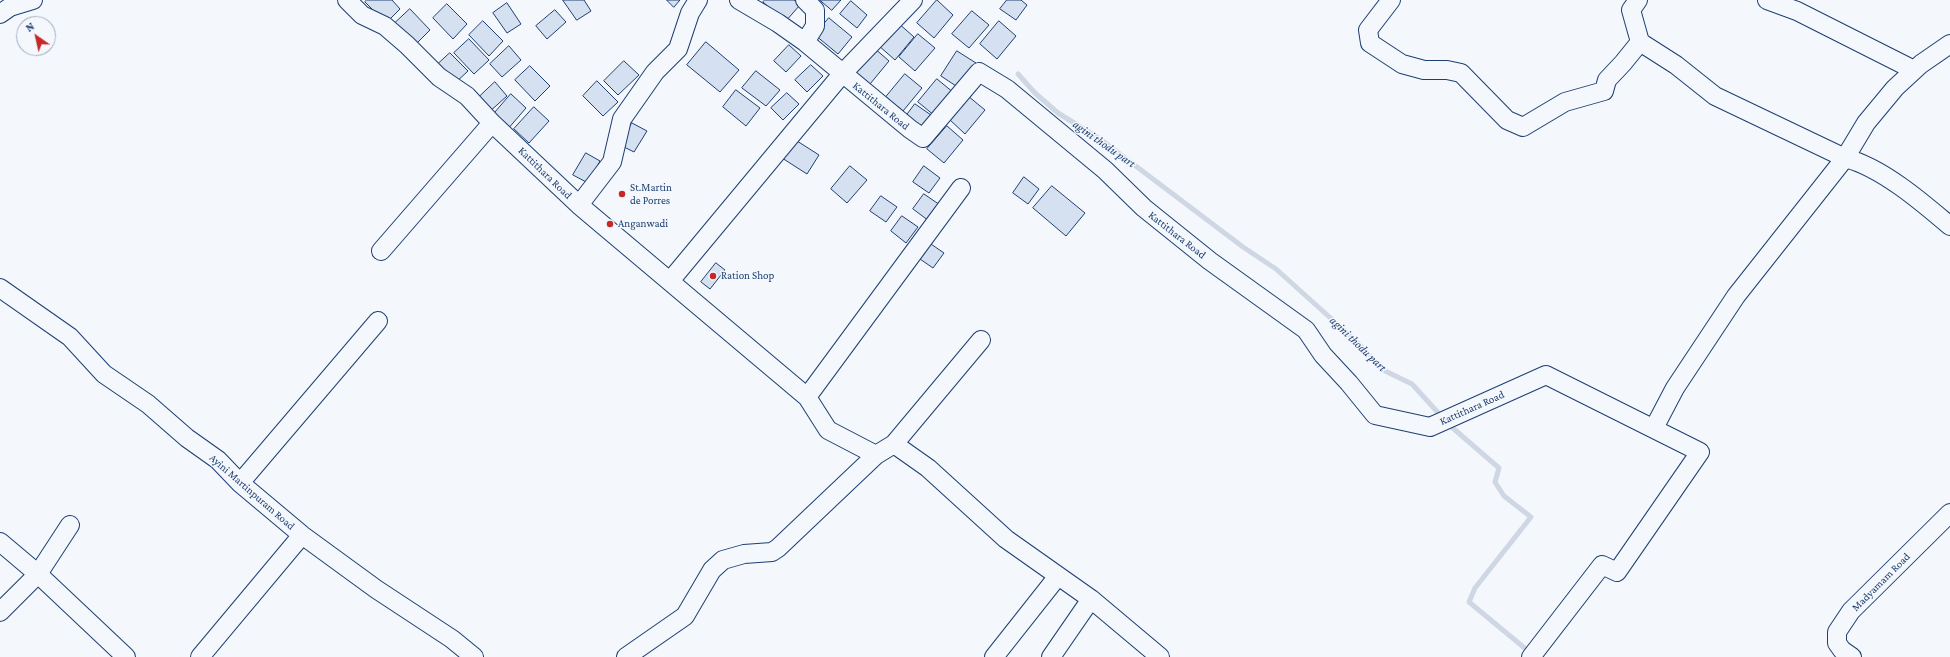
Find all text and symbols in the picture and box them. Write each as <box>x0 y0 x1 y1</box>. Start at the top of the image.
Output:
north arrow <box>16 16 56 56</box>
text: N <box>23 20 36 34</box>
street label: Kattithara Road <box>850 79 912 133</box>
water label: agini thodu part <box>1070 117 1138 171</box>
street label: Kattithara Road <box>516 144 574 202</box>
place label: St.Martin de Porres <box>630 181 672 207</box>
marker: St.Martin de Porres <box>617 189 627 199</box>
street label: Kattithara Road <box>1146 208 1208 262</box>
place label: Anganwadi <box>618 217 668 231</box>
marker: Anganwadi <box>605 219 615 229</box>
place label: Ration Shop <box>721 269 774 283</box>
marker: Ration Shop <box>708 271 718 281</box>
water label: agini thodu part <box>1327 313 1389 375</box>
street label: Kattithara Road <box>1438 388 1506 428</box>
street label: Ayini Martinpuram Road <box>207 451 297 533</box>
street label: Madyamam Road <box>1849 550 1913 614</box>

